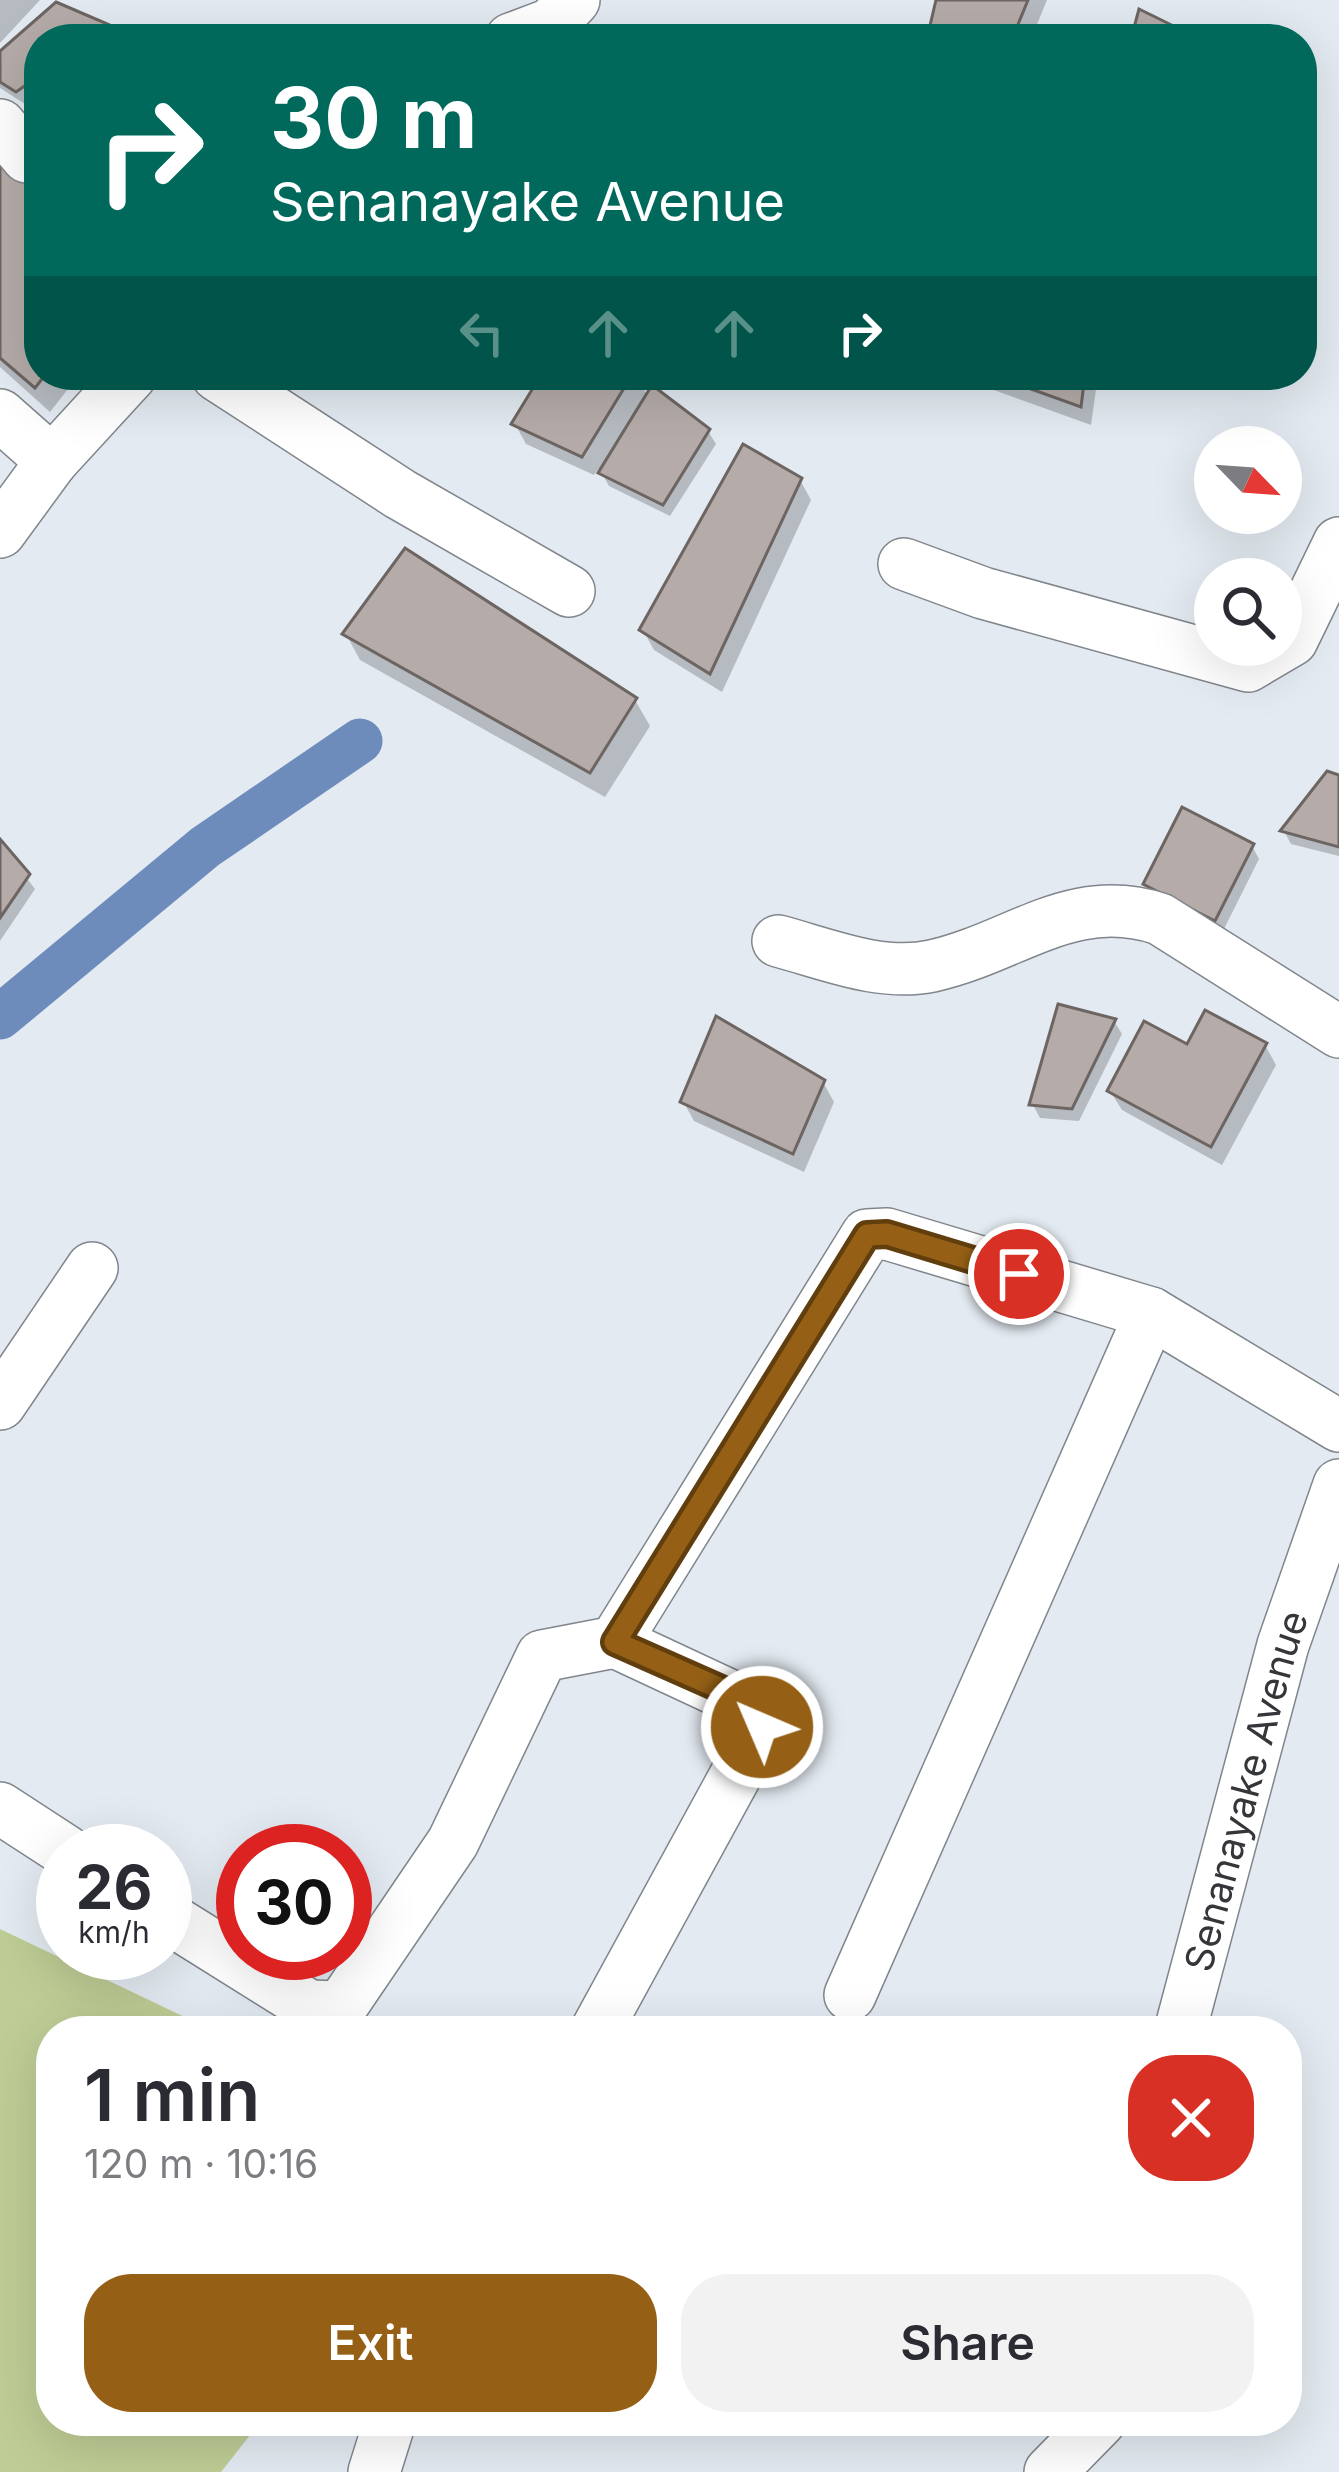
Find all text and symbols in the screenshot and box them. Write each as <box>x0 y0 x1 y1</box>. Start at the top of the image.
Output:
text: 30 m <box>270 67 477 168</box>
icon: right <box>72 72 228 228</box>
text: Senanayake Avenue <box>270 169 785 234</box>
icon: left <box>449 300 515 366</box>
icon: ahead <box>575 300 641 366</box>
icon: ahead <box>701 300 767 366</box>
icon: right <box>827 300 893 366</box>
north arrow <box>1194 426 1302 534</box>
map controls <box>1194 426 1302 666</box>
button: search <box>1194 558 1302 666</box>
pin <box>968 1223 1070 1325</box>
icon: arrive <box>986 1241 1052 1307</box>
street label: Senanayake Avenue <box>1174 1604 1317 1976</box>
position arrow <box>699 1664 825 1790</box>
speed limit sign: 30 <box>216 1824 372 1980</box>
text: 26 <box>76 1851 152 1923</box>
text: km/h <box>78 1914 150 1950</box>
text: 1 min <box>84 2051 260 2138</box>
button: close <box>1128 2055 1254 2181</box>
text: 120 m · 10:16 <box>84 2140 318 2187</box>
button: Exit <box>84 2274 657 2412</box>
button: Share <box>681 2274 1254 2412</box>

